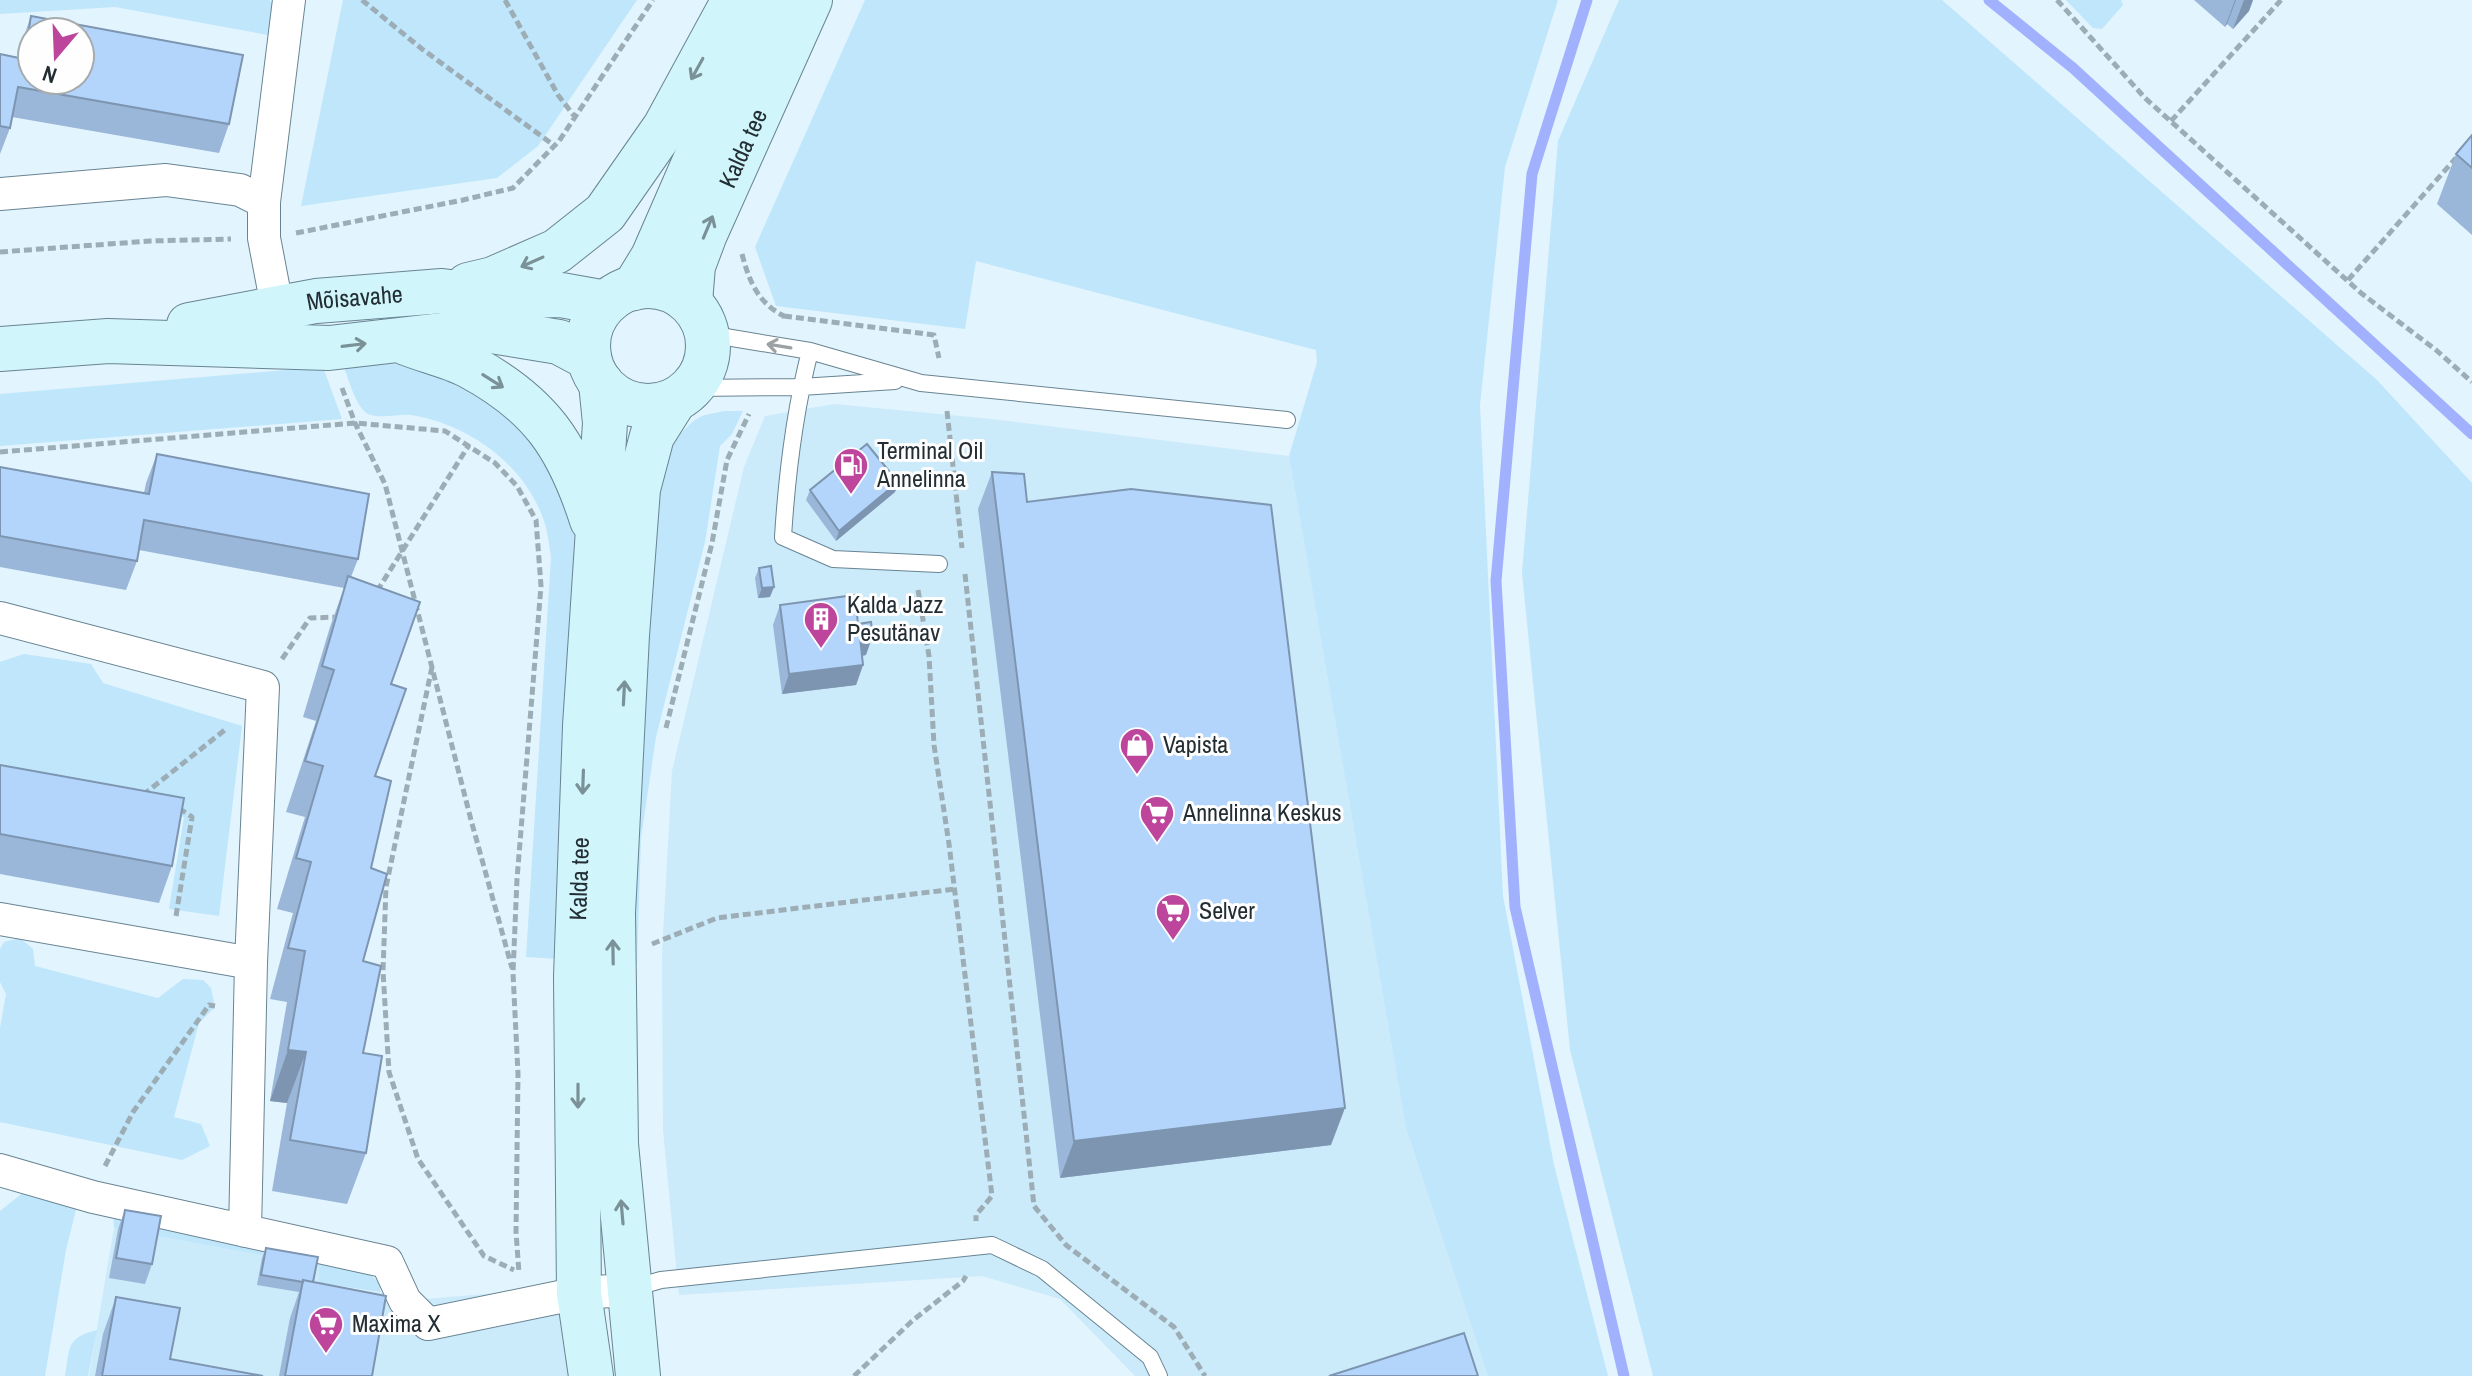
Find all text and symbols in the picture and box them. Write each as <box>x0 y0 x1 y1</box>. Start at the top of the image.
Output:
north arrow <box>16 16 96 96</box>
one-way arrow <box>689 56 704 80</box>
text: N <box>38 59 61 91</box>
street label: Kalda tee <box>711 104 774 193</box>
one-way arrow <box>702 216 717 240</box>
one-way arrow <box>520 256 545 271</box>
street label: Mõisavahe <box>304 277 404 317</box>
one-way arrow <box>340 337 366 352</box>
one-way arrow <box>767 338 792 353</box>
one-way arrow <box>481 374 504 390</box>
place label: Terminal Oil Annelinna <box>876 434 983 494</box>
fuel station icon: Terminal Oil Annelinna <box>832 446 870 496</box>
place label: Kalda Jazz Pesutänav <box>847 588 943 648</box>
building icon: Kalda Jazz Pesutänav <box>802 600 840 650</box>
one-way arrow <box>617 680 632 707</box>
shop icon: Vapista <box>1118 726 1156 776</box>
place label: Vapista <box>1163 728 1228 760</box>
one-way arrow <box>575 768 590 795</box>
supermarket icon: Annelinna Keskus <box>1138 794 1176 844</box>
place label: Annelinna Keskus <box>1182 796 1342 828</box>
street label: Kalda tee <box>561 837 596 921</box>
supermarket icon: Selver <box>1154 892 1192 942</box>
place label: Selver <box>1199 894 1255 926</box>
one-way arrow <box>606 939 621 966</box>
one-way arrow <box>570 1082 585 1109</box>
one-way arrow <box>614 1199 629 1226</box>
supermarket icon: Maxima X <box>307 1305 345 1355</box>
place label: Maxima X <box>352 1307 441 1339</box>

